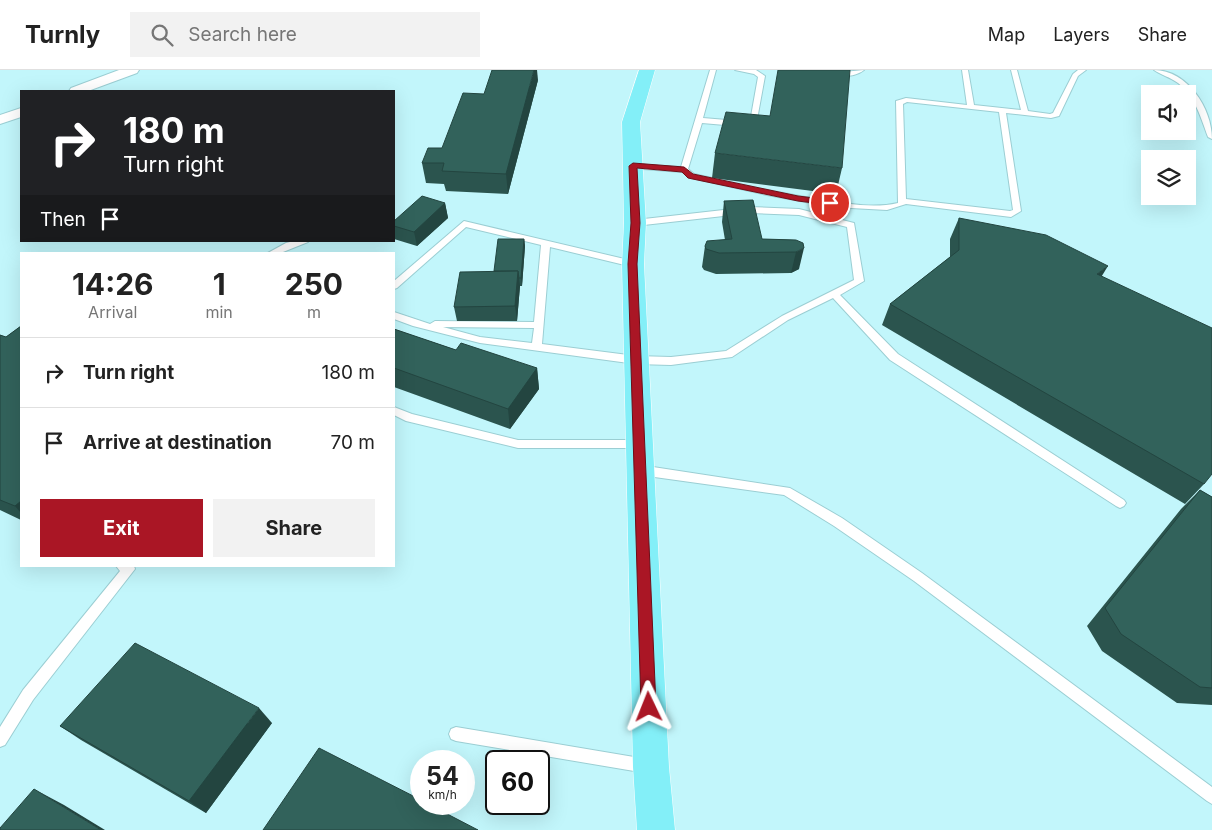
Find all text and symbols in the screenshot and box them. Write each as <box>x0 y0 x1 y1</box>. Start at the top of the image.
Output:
search box <box>130 12 480 57</box>
text: Turnly <box>25 20 100 49</box>
icon: search <box>148 21 176 49</box>
text: Search here <box>188 23 297 46</box>
text: Map <box>988 24 1025 45</box>
text: Layers <box>1053 24 1110 45</box>
text: Share <box>1138 24 1187 45</box>
map controls <box>1141 85 1196 205</box>
button: sound <box>1141 85 1196 140</box>
text: 180 m <box>123 109 225 151</box>
icon: right <box>40 110 105 175</box>
button: layers <box>1141 150 1196 205</box>
text: Turn right <box>123 151 224 177</box>
pin <box>809 182 851 224</box>
icon: arrive <box>816 189 844 217</box>
icon: arrive <box>96 205 124 233</box>
text: Then <box>40 208 86 231</box>
text: 14:26 <box>72 266 154 302</box>
text: 1 <box>213 266 226 302</box>
text: 250 <box>285 266 343 302</box>
text: Arrival <box>88 302 137 322</box>
text: min <box>205 302 233 322</box>
text: m <box>307 302 321 322</box>
icon: right <box>40 359 68 387</box>
text: Turn right <box>83 361 174 384</box>
text: 180 m <box>322 361 375 384</box>
icon: arrive <box>40 429 68 457</box>
text: Arrive at destination <box>83 431 272 454</box>
text: 70 m <box>331 431 375 454</box>
button: Exit <box>40 499 203 557</box>
button: Share <box>213 499 375 557</box>
position arrow <box>622 680 674 732</box>
speed limit sign: 60 <box>485 750 550 815</box>
text: 54 <box>426 761 459 791</box>
text: km/h <box>428 787 457 802</box>

